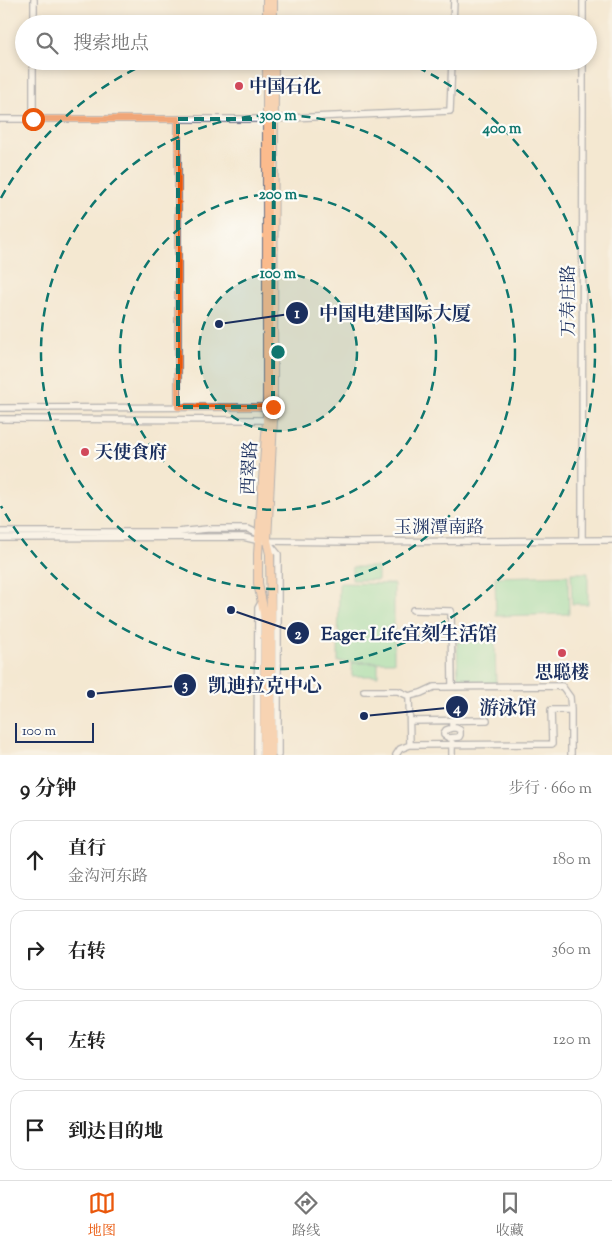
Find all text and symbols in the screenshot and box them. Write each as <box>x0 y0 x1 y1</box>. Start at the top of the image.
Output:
search box <box>15 15 597 70</box>
icon: search <box>33 29 61 57</box>
text: 搜索地点 <box>73 31 149 58</box>
place label: 中国石化 <box>249 75 321 101</box>
marker: 中国石化 <box>233 80 245 92</box>
text: 300 m <box>259 106 297 127</box>
route start <box>22 108 45 131</box>
text: 400 m <box>482 119 522 140</box>
text: 200 m <box>259 185 298 206</box>
text: 100 m <box>260 264 297 285</box>
street label: 万寿庄路 <box>557 265 583 337</box>
callout: 中国电建国际大厦 <box>284 296 481 330</box>
text: 中国电建国际大厦 <box>319 302 471 329</box>
text: 1 <box>294 304 300 325</box>
centre of rings <box>269 343 287 361</box>
route end <box>262 396 285 419</box>
street label: 西翠路 <box>237 440 265 496</box>
place label: 天使食府 <box>95 441 167 467</box>
marker: 天使食府 <box>79 446 91 458</box>
street label: 玉渊潭南路 <box>394 516 484 542</box>
callout: Eager Life宜刻生活馆 <box>286 616 507 650</box>
text: Eager Life宜刻生活馆 <box>321 622 497 649</box>
text: 2 <box>294 625 302 646</box>
marker: 思聪楼 <box>556 647 568 659</box>
place label: 思聪楼 <box>535 661 589 687</box>
callout: 凯迪拉克中心 <box>173 668 332 702</box>
text: 凯迪拉克中心 <box>208 674 322 701</box>
text: 3 <box>182 676 188 697</box>
callout: 游泳馆 <box>444 690 546 724</box>
text: 游泳馆 <box>479 696 537 723</box>
text: 4 <box>452 699 461 720</box>
scale bar <box>15 720 94 743</box>
text: 100 m <box>22 722 56 742</box>
text: 9 分钟 <box>20 775 77 805</box>
text: 步行 · 660 m <box>508 778 592 801</box>
text: 直行 <box>68 836 106 863</box>
icon: ahead <box>21 846 49 874</box>
text: 180 m <box>552 849 591 872</box>
text: 金沟河东路 <box>68 866 148 889</box>
icon: right <box>21 936 49 964</box>
text: 右转 <box>68 939 106 966</box>
text: 360 m <box>552 939 591 962</box>
icon: left <box>21 1026 49 1054</box>
text: 左转 <box>68 1029 106 1056</box>
text: 120 m <box>553 1029 591 1052</box>
icon: arrive <box>21 1116 49 1144</box>
text: 到达目的地 <box>68 1119 163 1146</box>
tab: 地图 <box>88 1189 116 1242</box>
tab: 路线 <box>292 1189 320 1242</box>
tab: 收藏 <box>496 1189 524 1242</box>

